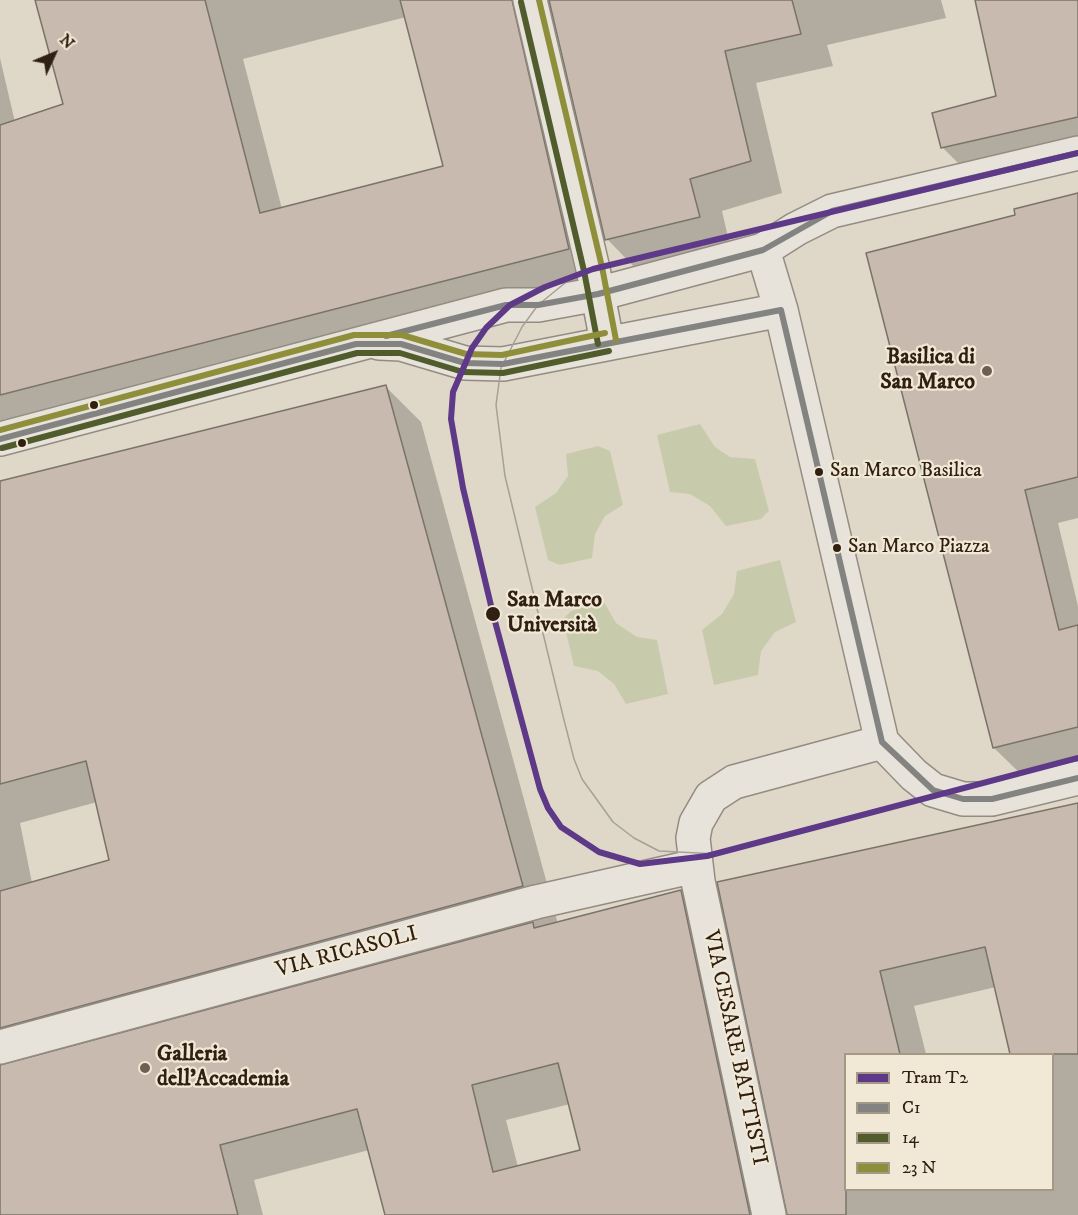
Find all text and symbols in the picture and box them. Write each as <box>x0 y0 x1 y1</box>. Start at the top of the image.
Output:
north arrow <box>24 24 84 84</box>
text: N <box>55 30 79 53</box>
place label: Basilica di San Marco <box>880 345 975 396</box>
marker: Basilica di San Marco <box>980 364 994 378</box>
unlabelled marker <box>88 399 100 411</box>
unlabelled marker <box>16 437 28 449</box>
place label: San Marco Basilica <box>830 460 982 484</box>
marker: San Marco Basilica <box>813 466 825 478</box>
place label: San Marco Piazza <box>848 536 990 560</box>
marker: San Marco Piazza <box>831 542 843 554</box>
place label: San Marco Università <box>507 588 602 640</box>
marker: San Marco Università <box>484 605 502 623</box>
street label: VIA RICASOLI <box>273 921 421 985</box>
street label: VIA CESARE BATTISTI <box>696 928 772 1168</box>
place label: Galleria dell'Accademia <box>157 1042 289 1094</box>
legend <box>844 1053 1054 1191</box>
marker: Galleria dell'Accademia <box>138 1061 152 1075</box>
text: Tram T2 <box>902 1067 968 1089</box>
text: C1 <box>902 1097 921 1119</box>
text: 14 <box>902 1127 919 1149</box>
text: 23 N <box>902 1157 936 1179</box>

